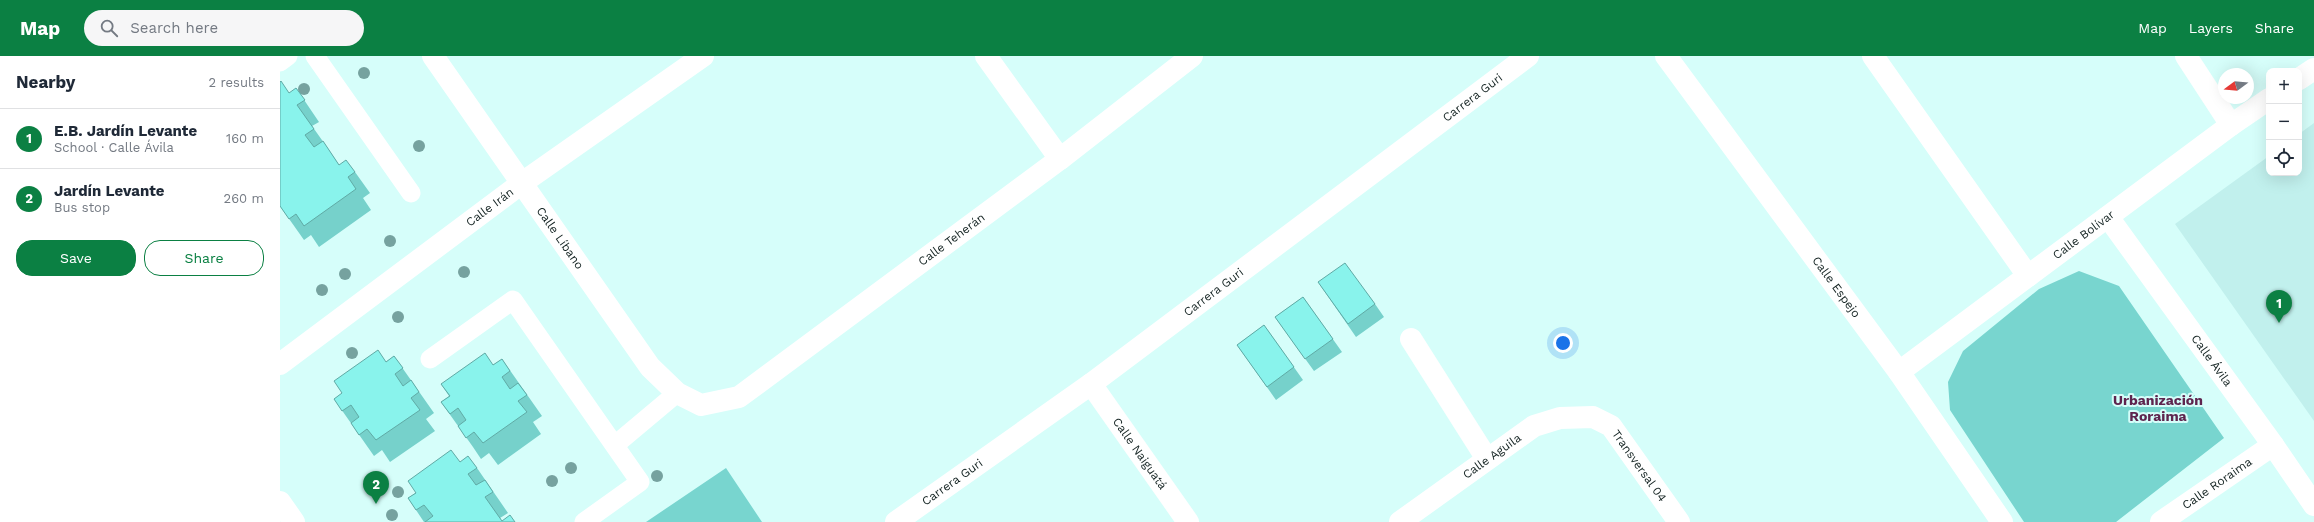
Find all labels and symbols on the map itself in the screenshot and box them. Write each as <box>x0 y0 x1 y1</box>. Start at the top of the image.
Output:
north arrow <box>2218 68 2254 104</box>
street label: Carrera Guri <box>1440 71 1505 125</box>
street label: Calle Irán <box>463 185 516 229</box>
street label: Calle Líbano <box>533 204 587 272</box>
street label: Calle Bolívar <box>2050 207 2117 262</box>
street label: Calle Teherán <box>916 210 988 269</box>
street label: Calle Espejo <box>1809 254 1863 320</box>
street label: Carrera Guri <box>1181 265 1246 319</box>
pin: 1 <box>2266 290 2292 323</box>
street label: Calle Ávila <box>2188 332 2235 389</box>
your location <box>1553 333 1573 353</box>
district label: Urbanización Roraima <box>2113 392 2203 424</box>
street label: Calle Naiguatá <box>1110 415 1170 492</box>
street label: Transversal 04 <box>1609 427 1669 504</box>
street label: Calle Aguila <box>1460 430 1524 482</box>
street label: Calle Roraima <box>2180 455 2255 512</box>
street label: Carrera Guri <box>919 456 985 508</box>
pin: 2 <box>363 471 389 504</box>

